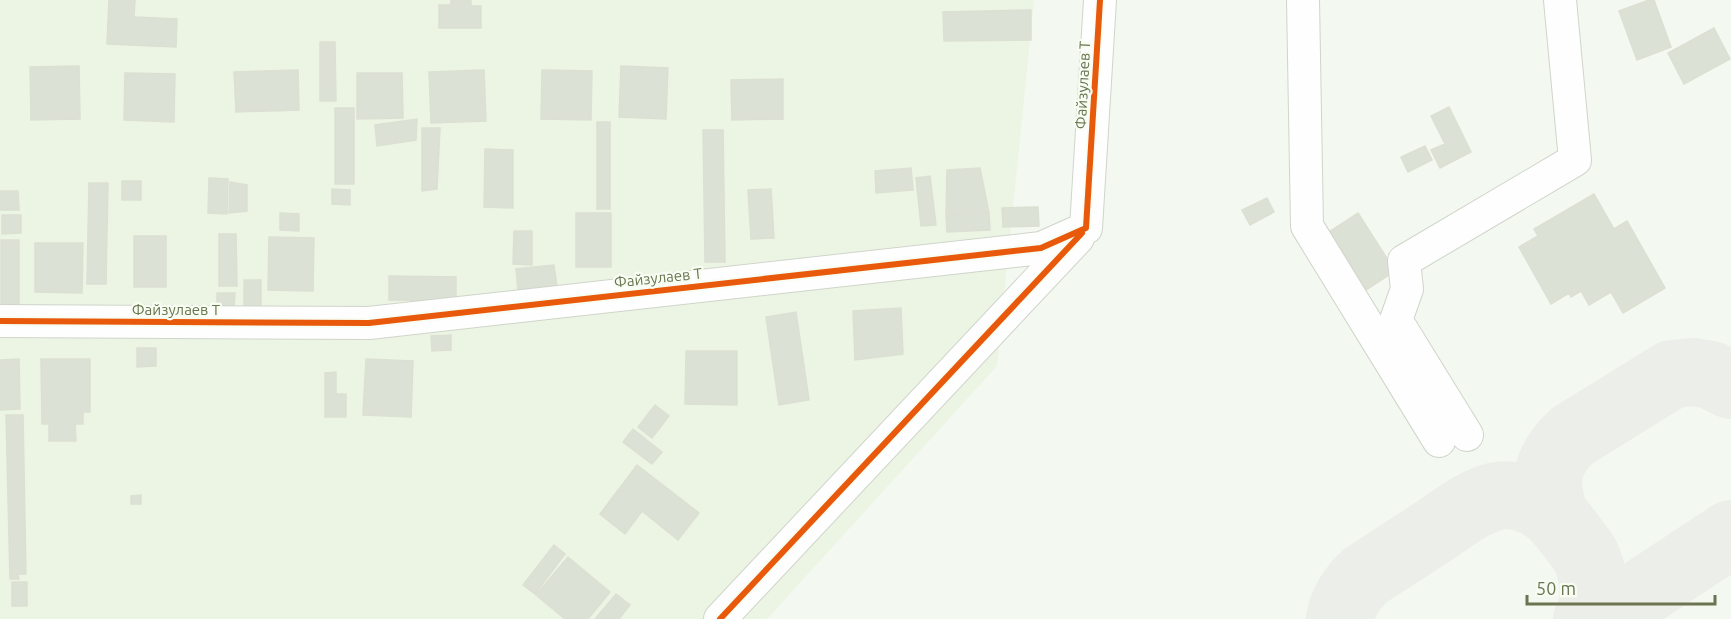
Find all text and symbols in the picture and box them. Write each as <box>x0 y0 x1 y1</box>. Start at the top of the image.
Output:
street label: Файзулаев Т <box>1072 40 1093 130</box>
street label: Файзулаев Т <box>613 264 703 291</box>
street label: Файзулаев Т <box>132 301 221 318</box>
scale bar <box>1527 568 1714 606</box>
text: 50 m <box>1536 578 1576 598</box>

